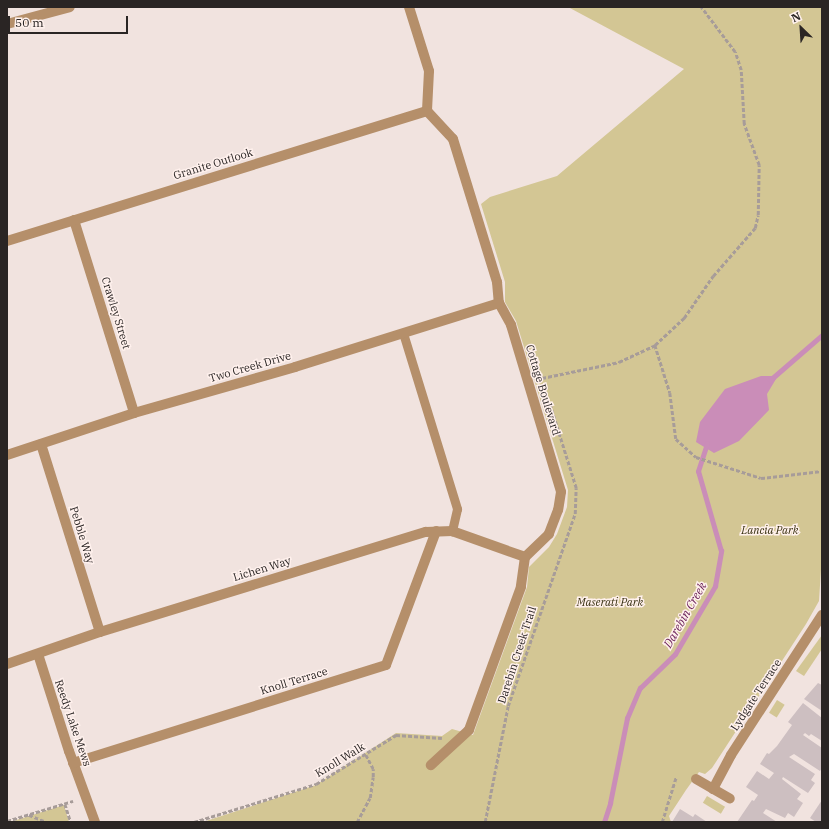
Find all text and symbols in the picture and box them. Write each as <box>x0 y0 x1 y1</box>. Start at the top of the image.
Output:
scale bar <box>10 8 130 34</box>
north arrow <box>781 8 821 48</box>
text: N <box>789 9 803 25</box>
text: 50 m <box>15 15 44 30</box>
street label: Granite Outlook <box>172 146 254 182</box>
street label: Crawley Street <box>99 275 133 351</box>
street label: Cottage Boulevard <box>523 343 563 437</box>
street label: Two Creek Drive <box>207 349 293 385</box>
street label: Pebble Way <box>67 505 97 565</box>
park label: Lancia Park <box>741 523 799 537</box>
street label: Lichen Way <box>231 554 293 584</box>
water label: Darebin Creek <box>660 580 710 650</box>
park label: Maserati Park <box>577 595 643 609</box>
street label: Darebin Creek Trail <box>495 605 539 705</box>
street label: Lydgate Terrace <box>728 657 784 733</box>
street label: Knoll Terrace <box>259 664 329 698</box>
street label: Reedy Lake Mews <box>52 678 94 768</box>
street label: Knoll Walk <box>313 740 367 780</box>

